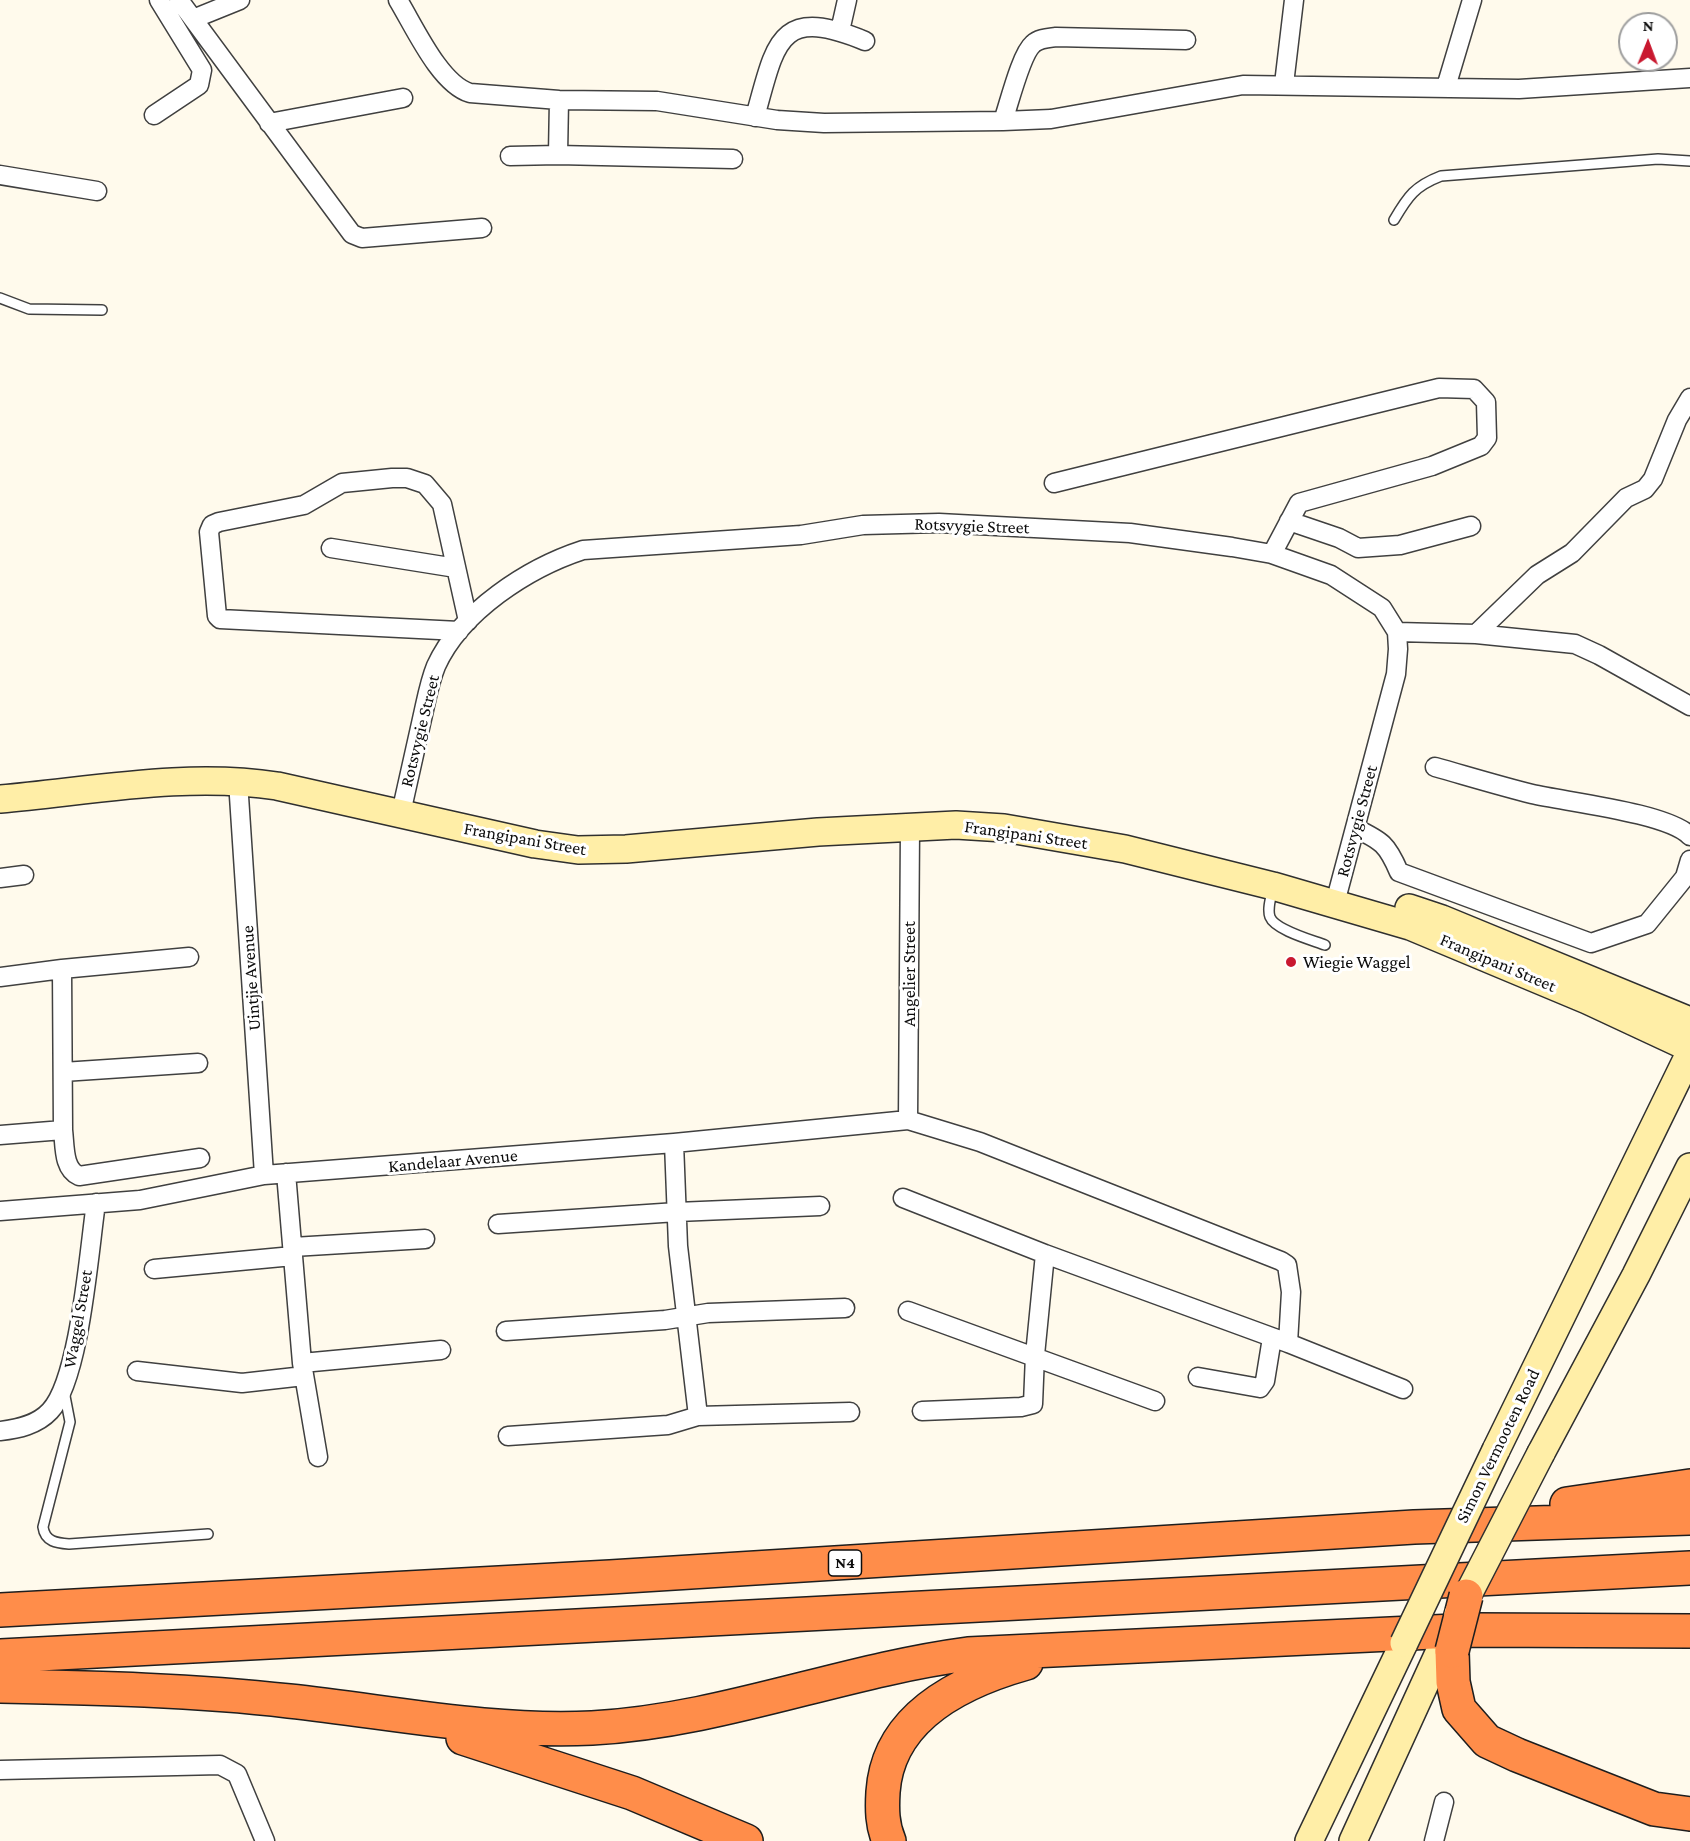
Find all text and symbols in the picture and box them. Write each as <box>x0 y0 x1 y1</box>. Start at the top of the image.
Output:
north arrow <box>1618 12 1678 72</box>
text: N <box>1643 17 1654 34</box>
street label: Rotsvygie Street <box>914 513 1030 539</box>
street label: Rotsvygie Street <box>396 673 444 789</box>
street label: Rotsvygie Street <box>1332 763 1382 879</box>
street label: Frangipani Street <box>963 816 1089 854</box>
street label: Frangipani Street <box>462 818 588 860</box>
street label: Angelier Street <box>898 921 920 1027</box>
street label: Uintjie Avenue <box>237 925 265 1031</box>
street label: Frangipani Street <box>1437 929 1559 997</box>
place label: Wiegie Waggel <box>1303 951 1411 973</box>
marker: Wiegie Waggel <box>1284 955 1298 969</box>
street label: Kandelaar Avenue <box>387 1145 519 1177</box>
street label: Waggel Street <box>59 1268 97 1370</box>
street label: Simon Vermooten Road <box>1451 1365 1545 1527</box>
road number: N4 <box>828 1550 862 1576</box>

